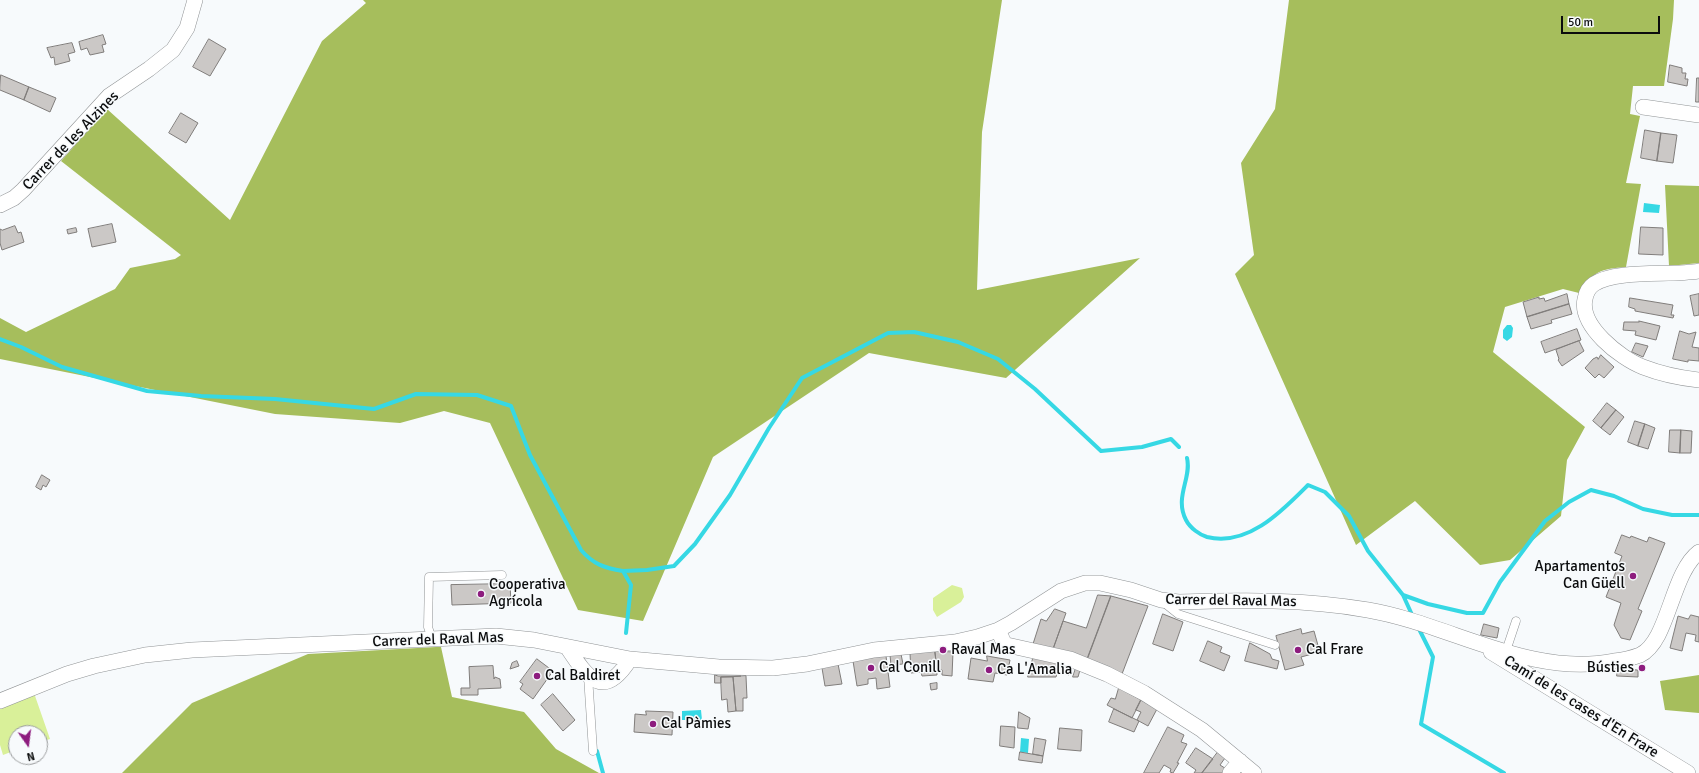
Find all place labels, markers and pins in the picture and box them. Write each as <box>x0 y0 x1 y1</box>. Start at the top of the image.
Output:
place label: Apartamentos Can Güell <box>1534 558 1625 593</box>
marker: Apartamentos Can Güell <box>1628 571 1638 581</box>
place label: Cooperativa Agrícola <box>489 576 566 611</box>
marker: Cooperativa Agrícola <box>476 589 486 599</box>
place label: Raval Mas <box>951 641 1016 659</box>
place label: Cal Frare <box>1306 641 1364 659</box>
marker: Raval Mas <box>938 645 948 655</box>
marker: Cal Frare <box>1293 645 1303 655</box>
place label: Cal Conill <box>879 659 941 677</box>
place label: Bústies <box>1587 659 1634 677</box>
place label: Ca L'Amalia <box>997 661 1072 679</box>
marker: Cal Conill <box>866 663 876 673</box>
marker: Bústies <box>1637 663 1647 673</box>
marker: Ca L'Amalia <box>984 665 994 675</box>
place label: Cal Baldiret <box>545 667 620 685</box>
marker: Cal Baldiret <box>532 671 542 681</box>
place label: Cal Pàmies <box>661 715 731 733</box>
marker: Cal Pàmies <box>648 719 658 729</box>

